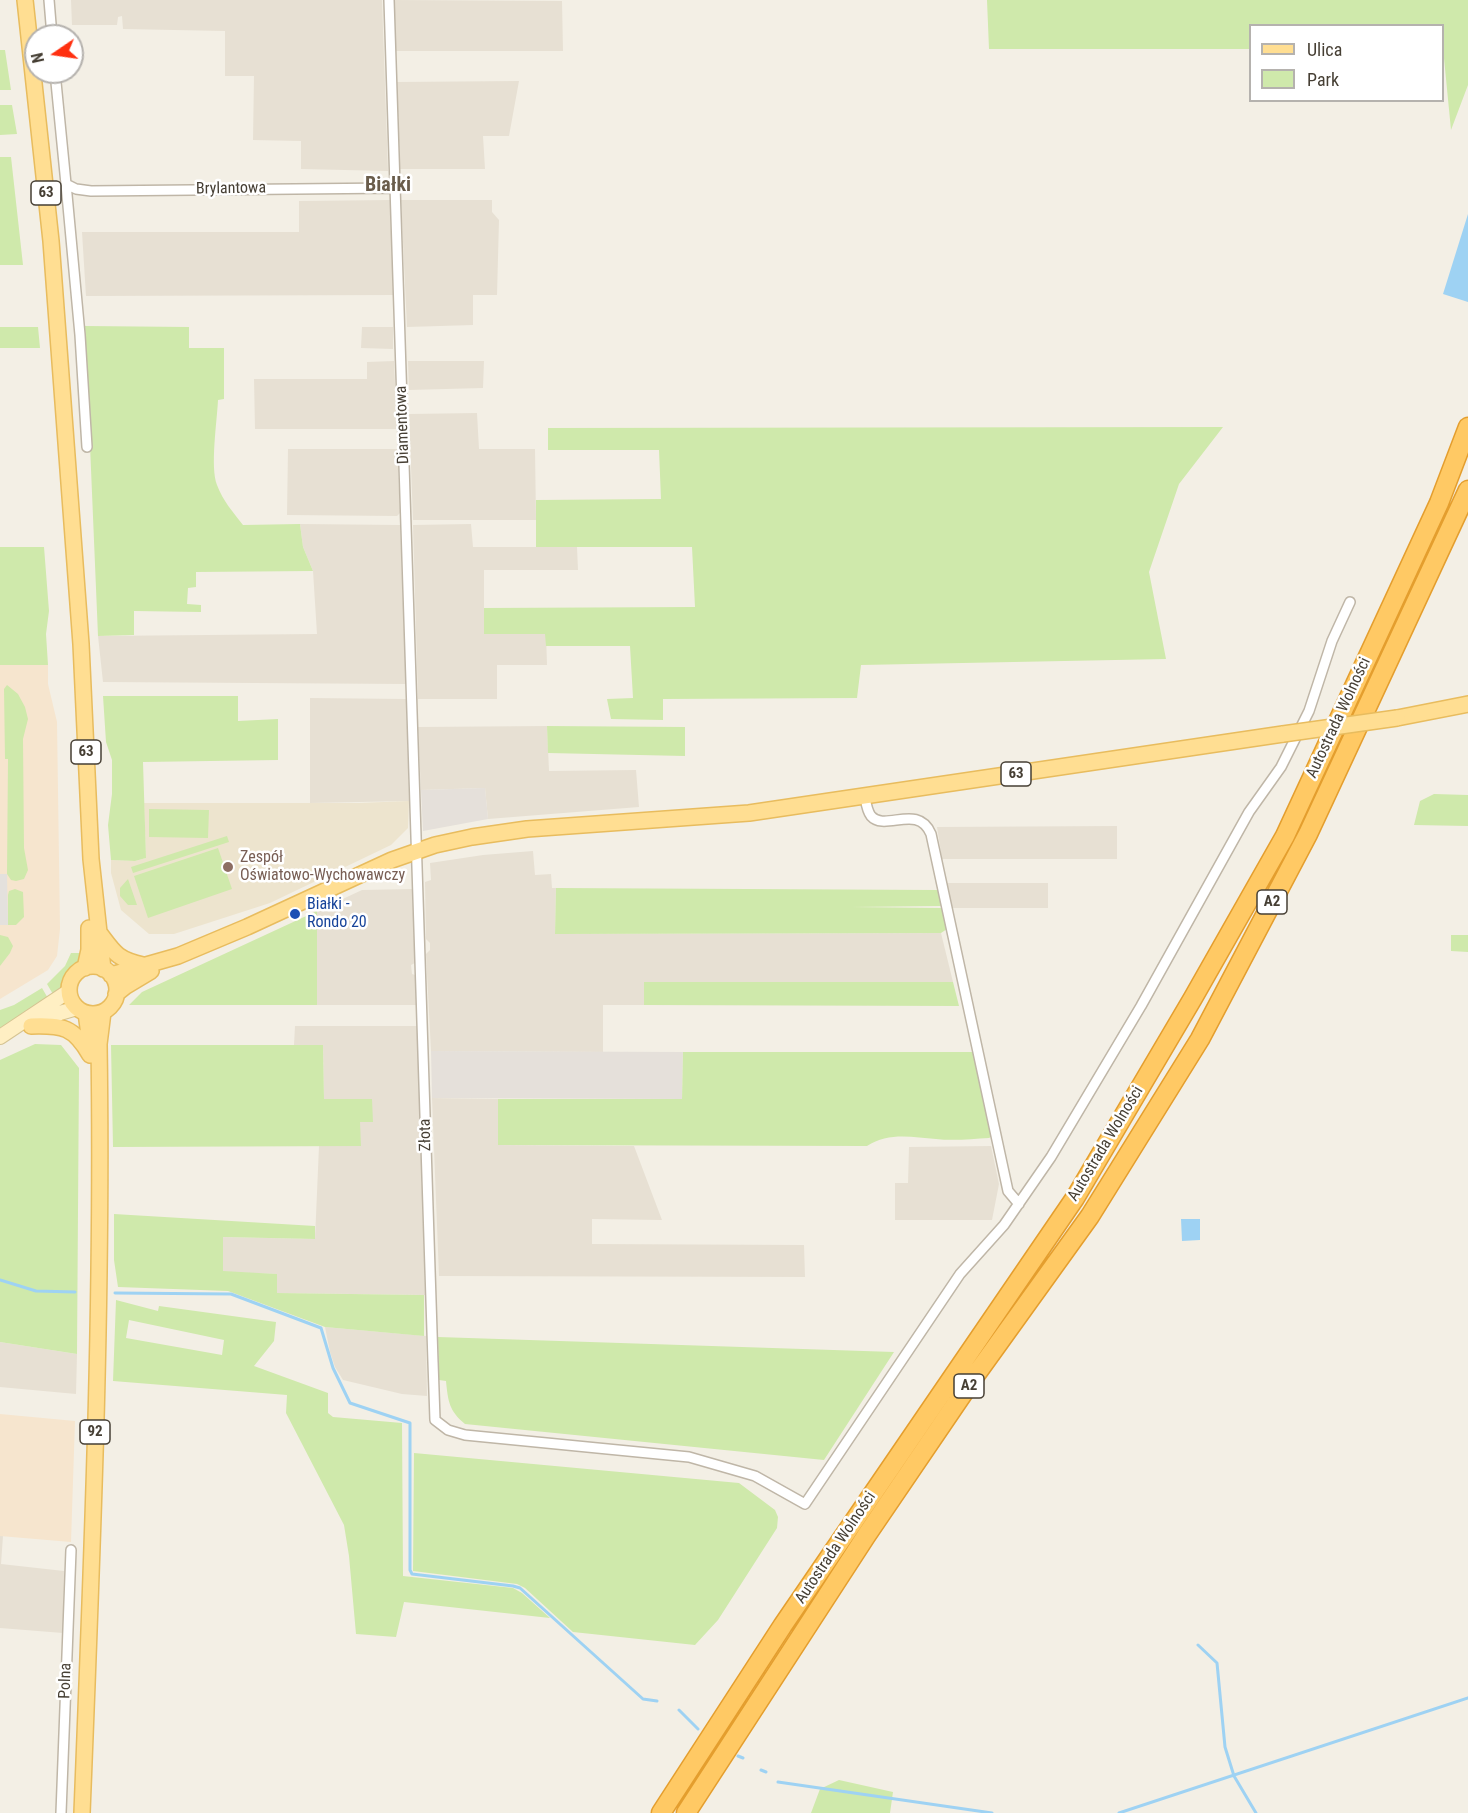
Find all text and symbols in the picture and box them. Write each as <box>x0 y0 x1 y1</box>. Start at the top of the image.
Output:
north arrow <box>24 24 84 84</box>
legend <box>1249 24 1444 102</box>
text: Ulica <box>1307 39 1342 60</box>
text: N <box>28 51 48 65</box>
text: Park <box>1307 69 1339 90</box>
district label: Białki <box>365 174 411 198</box>
street label: Brylantowa <box>196 179 266 199</box>
road number: 63 <box>31 181 61 205</box>
street label: Diamentowa <box>392 385 414 465</box>
street label: Autostrada Wolności <box>1303 655 1375 781</box>
road number: 63 <box>71 740 101 764</box>
road number: 63 <box>1001 762 1031 786</box>
place label: Zespół Oświatowo-Wychowawczy <box>240 848 405 886</box>
marker: Zespół Oświatowo-Wychowawczy <box>221 860 235 874</box>
road number: A2 <box>1257 890 1287 914</box>
place label: Białki - Rondo 20 <box>307 895 367 933</box>
marker: Białki - Rondo 20 <box>288 907 302 921</box>
street label: Autostrada Wolności <box>1064 1083 1148 1205</box>
street label: Złota <box>416 1118 436 1152</box>
road number: A2 <box>954 1374 984 1398</box>
road number: 92 <box>80 1420 110 1444</box>
street label: Autostrada Wolności <box>791 1488 881 1608</box>
street label: Polna <box>56 1663 76 1699</box>

